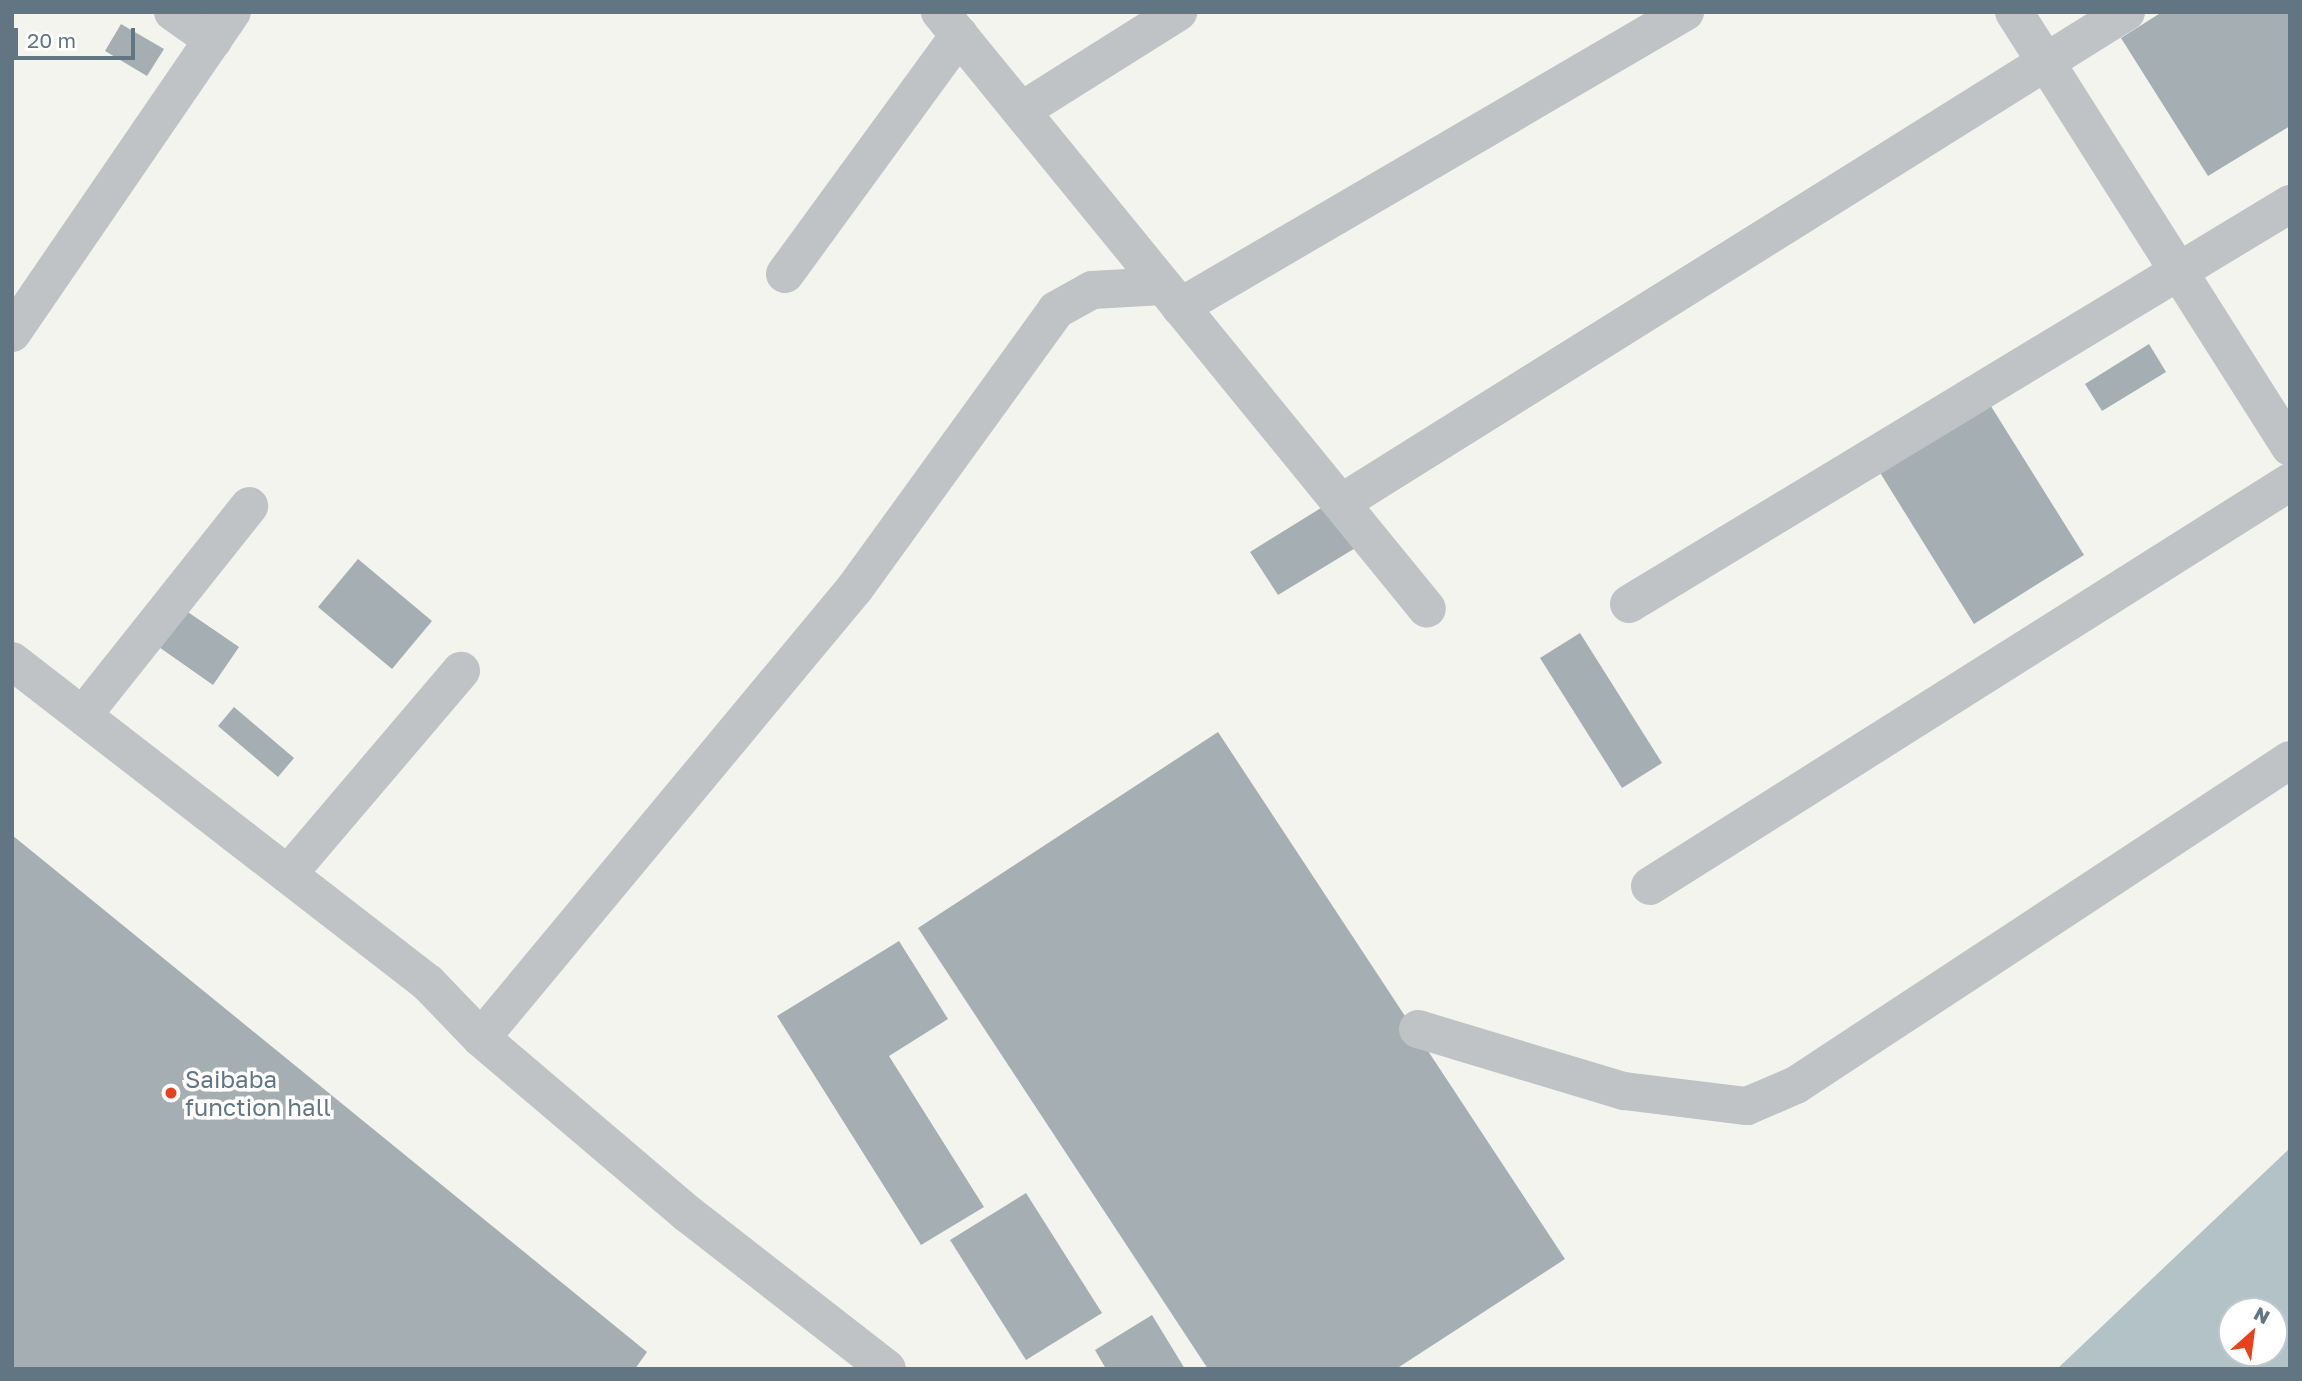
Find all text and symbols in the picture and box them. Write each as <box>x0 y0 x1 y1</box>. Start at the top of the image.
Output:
scale bar <box>18 14 138 58</box>
text: 20 m <box>27 27 76 53</box>
place label: Saibaba function hall <box>185 1065 331 1121</box>
marker: Saibaba function hall <box>163 1085 179 1101</box>
north arrow <box>2218 1297 2288 1367</box>
text: N <box>2250 1301 2274 1328</box>

